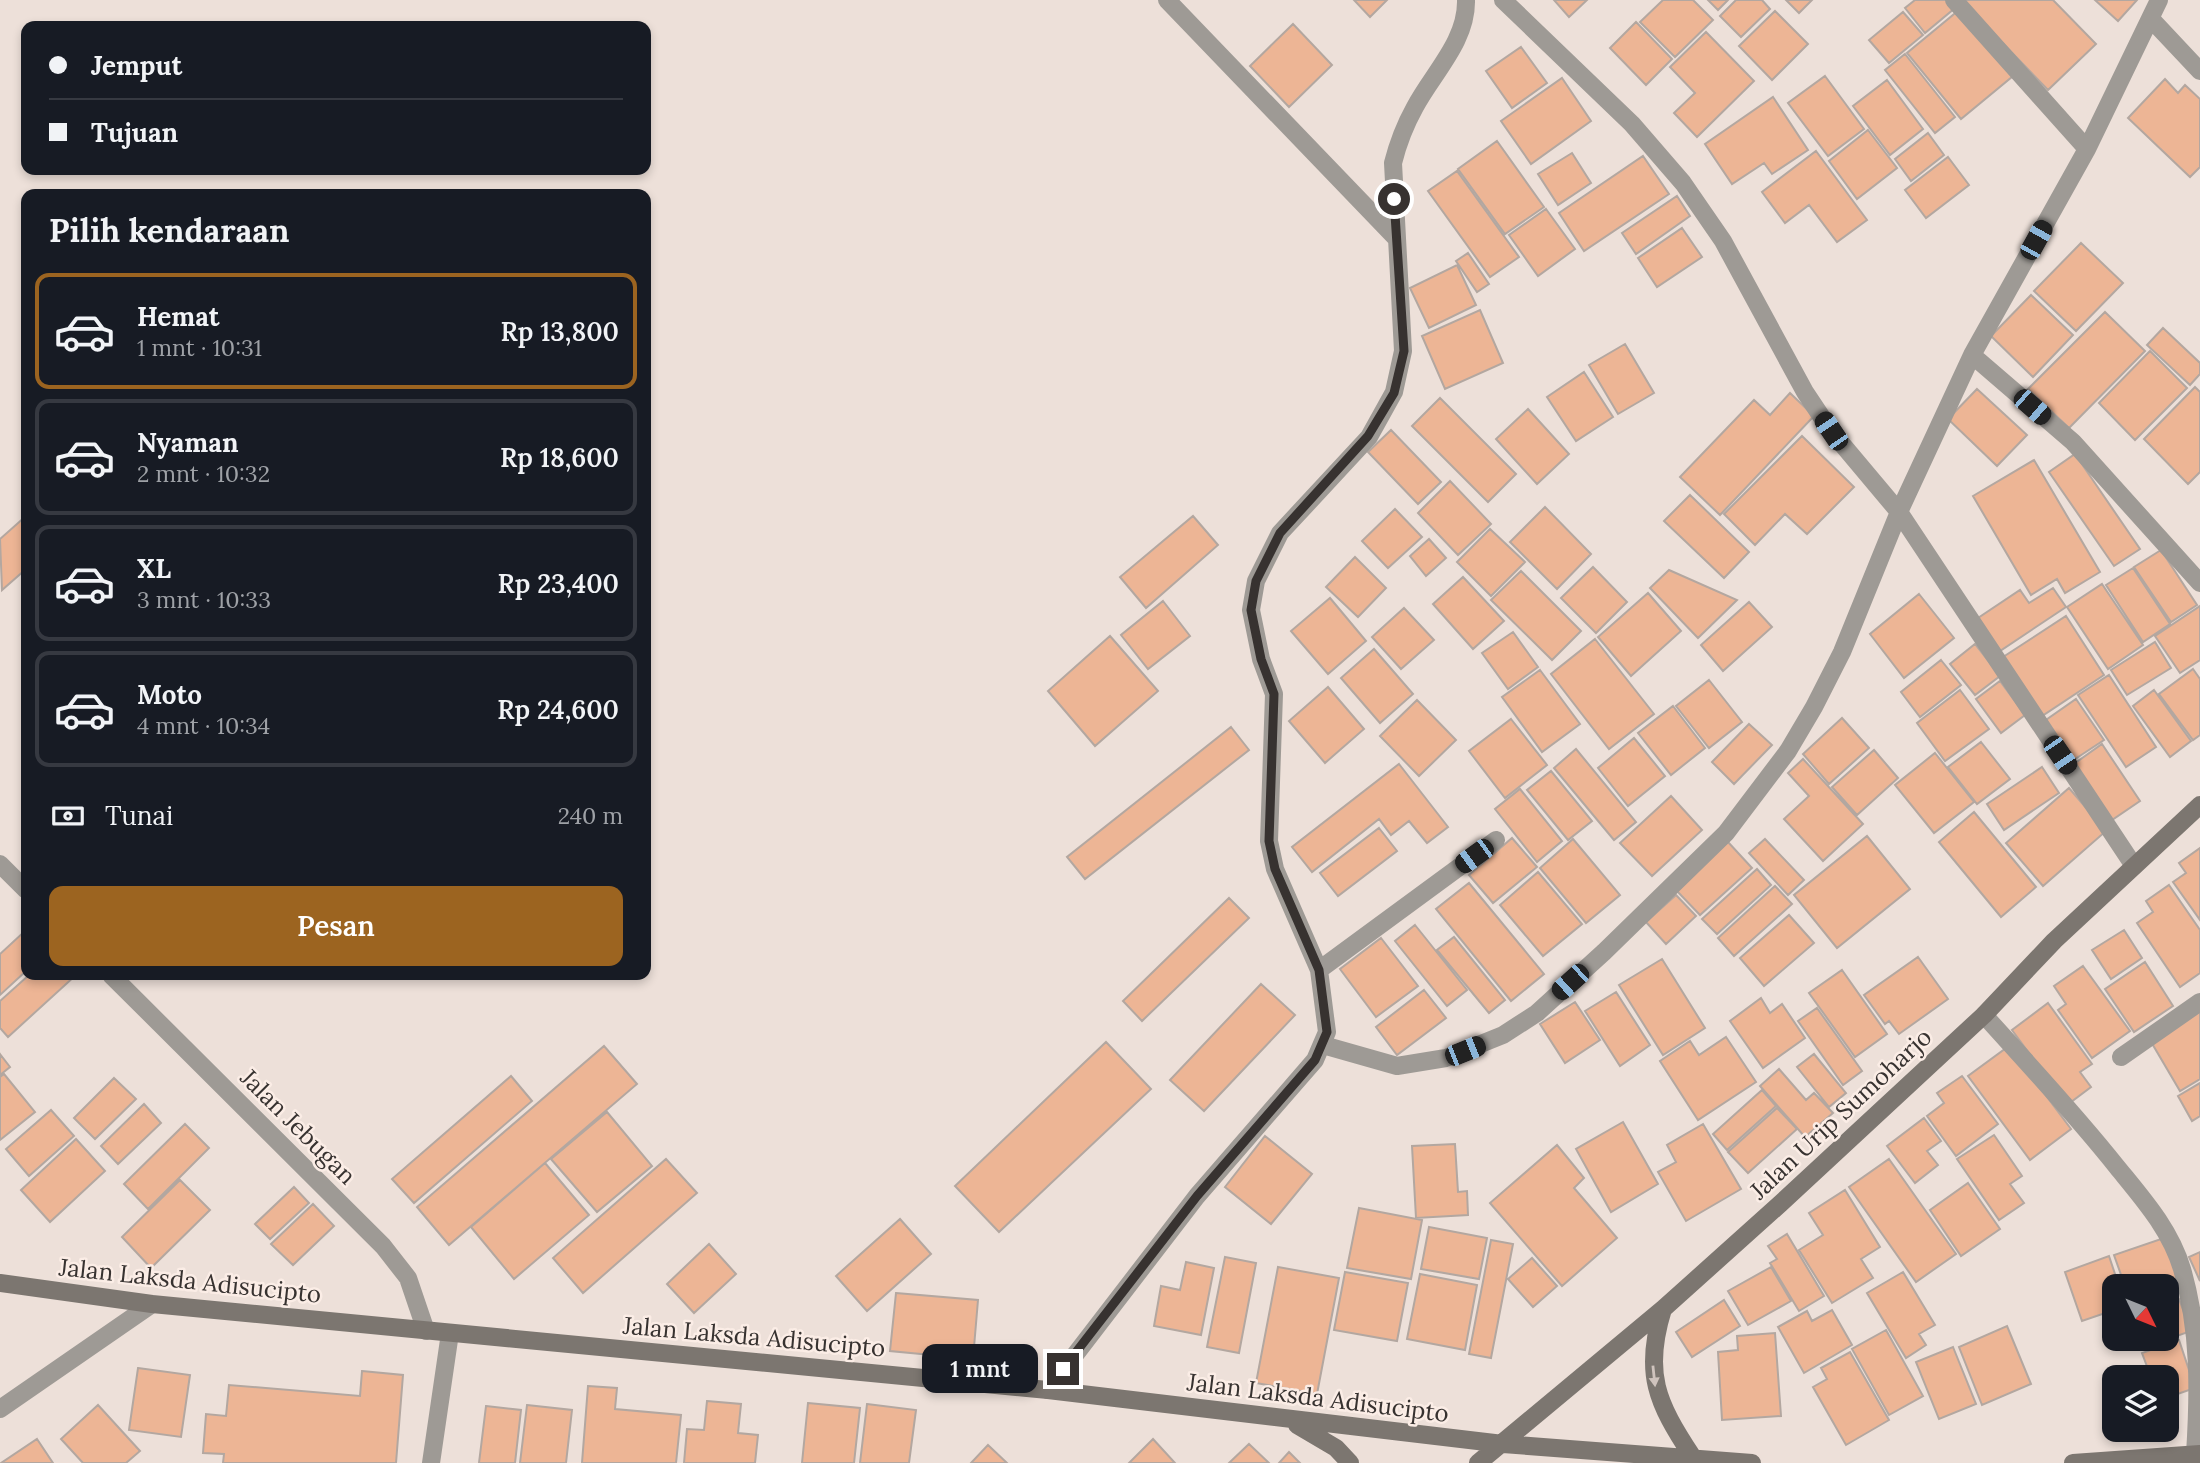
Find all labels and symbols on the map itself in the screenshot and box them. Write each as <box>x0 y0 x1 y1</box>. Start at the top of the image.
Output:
route start <box>1378 183 1410 215</box>
car <box>2017 217 2056 263</box>
car <box>2010 385 2055 429</box>
car <box>1811 408 1852 454</box>
car <box>2040 732 2081 778</box>
car <box>1451 835 1498 877</box>
car <box>1548 960 1593 1004</box>
street label: Jalan Urip Sumoharjo <box>1743 1021 1938 1207</box>
car <box>1442 1033 1489 1069</box>
street label: Jalan Jebugan <box>233 1062 363 1191</box>
street label: Jalan Laksda Adisucipto <box>56 1251 323 1310</box>
north arrow <box>2102 1274 2179 1351</box>
street label: Jalan Laksda Adisucipto <box>621 1309 887 1363</box>
callout: 1 mnt <box>923 1344 1038 1394</box>
route end <box>1047 1353 1079 1385</box>
one-way arrow <box>1649 1365 1660 1387</box>
street label: Jalan Laksda Adisucipto <box>1184 1366 1451 1429</box>

